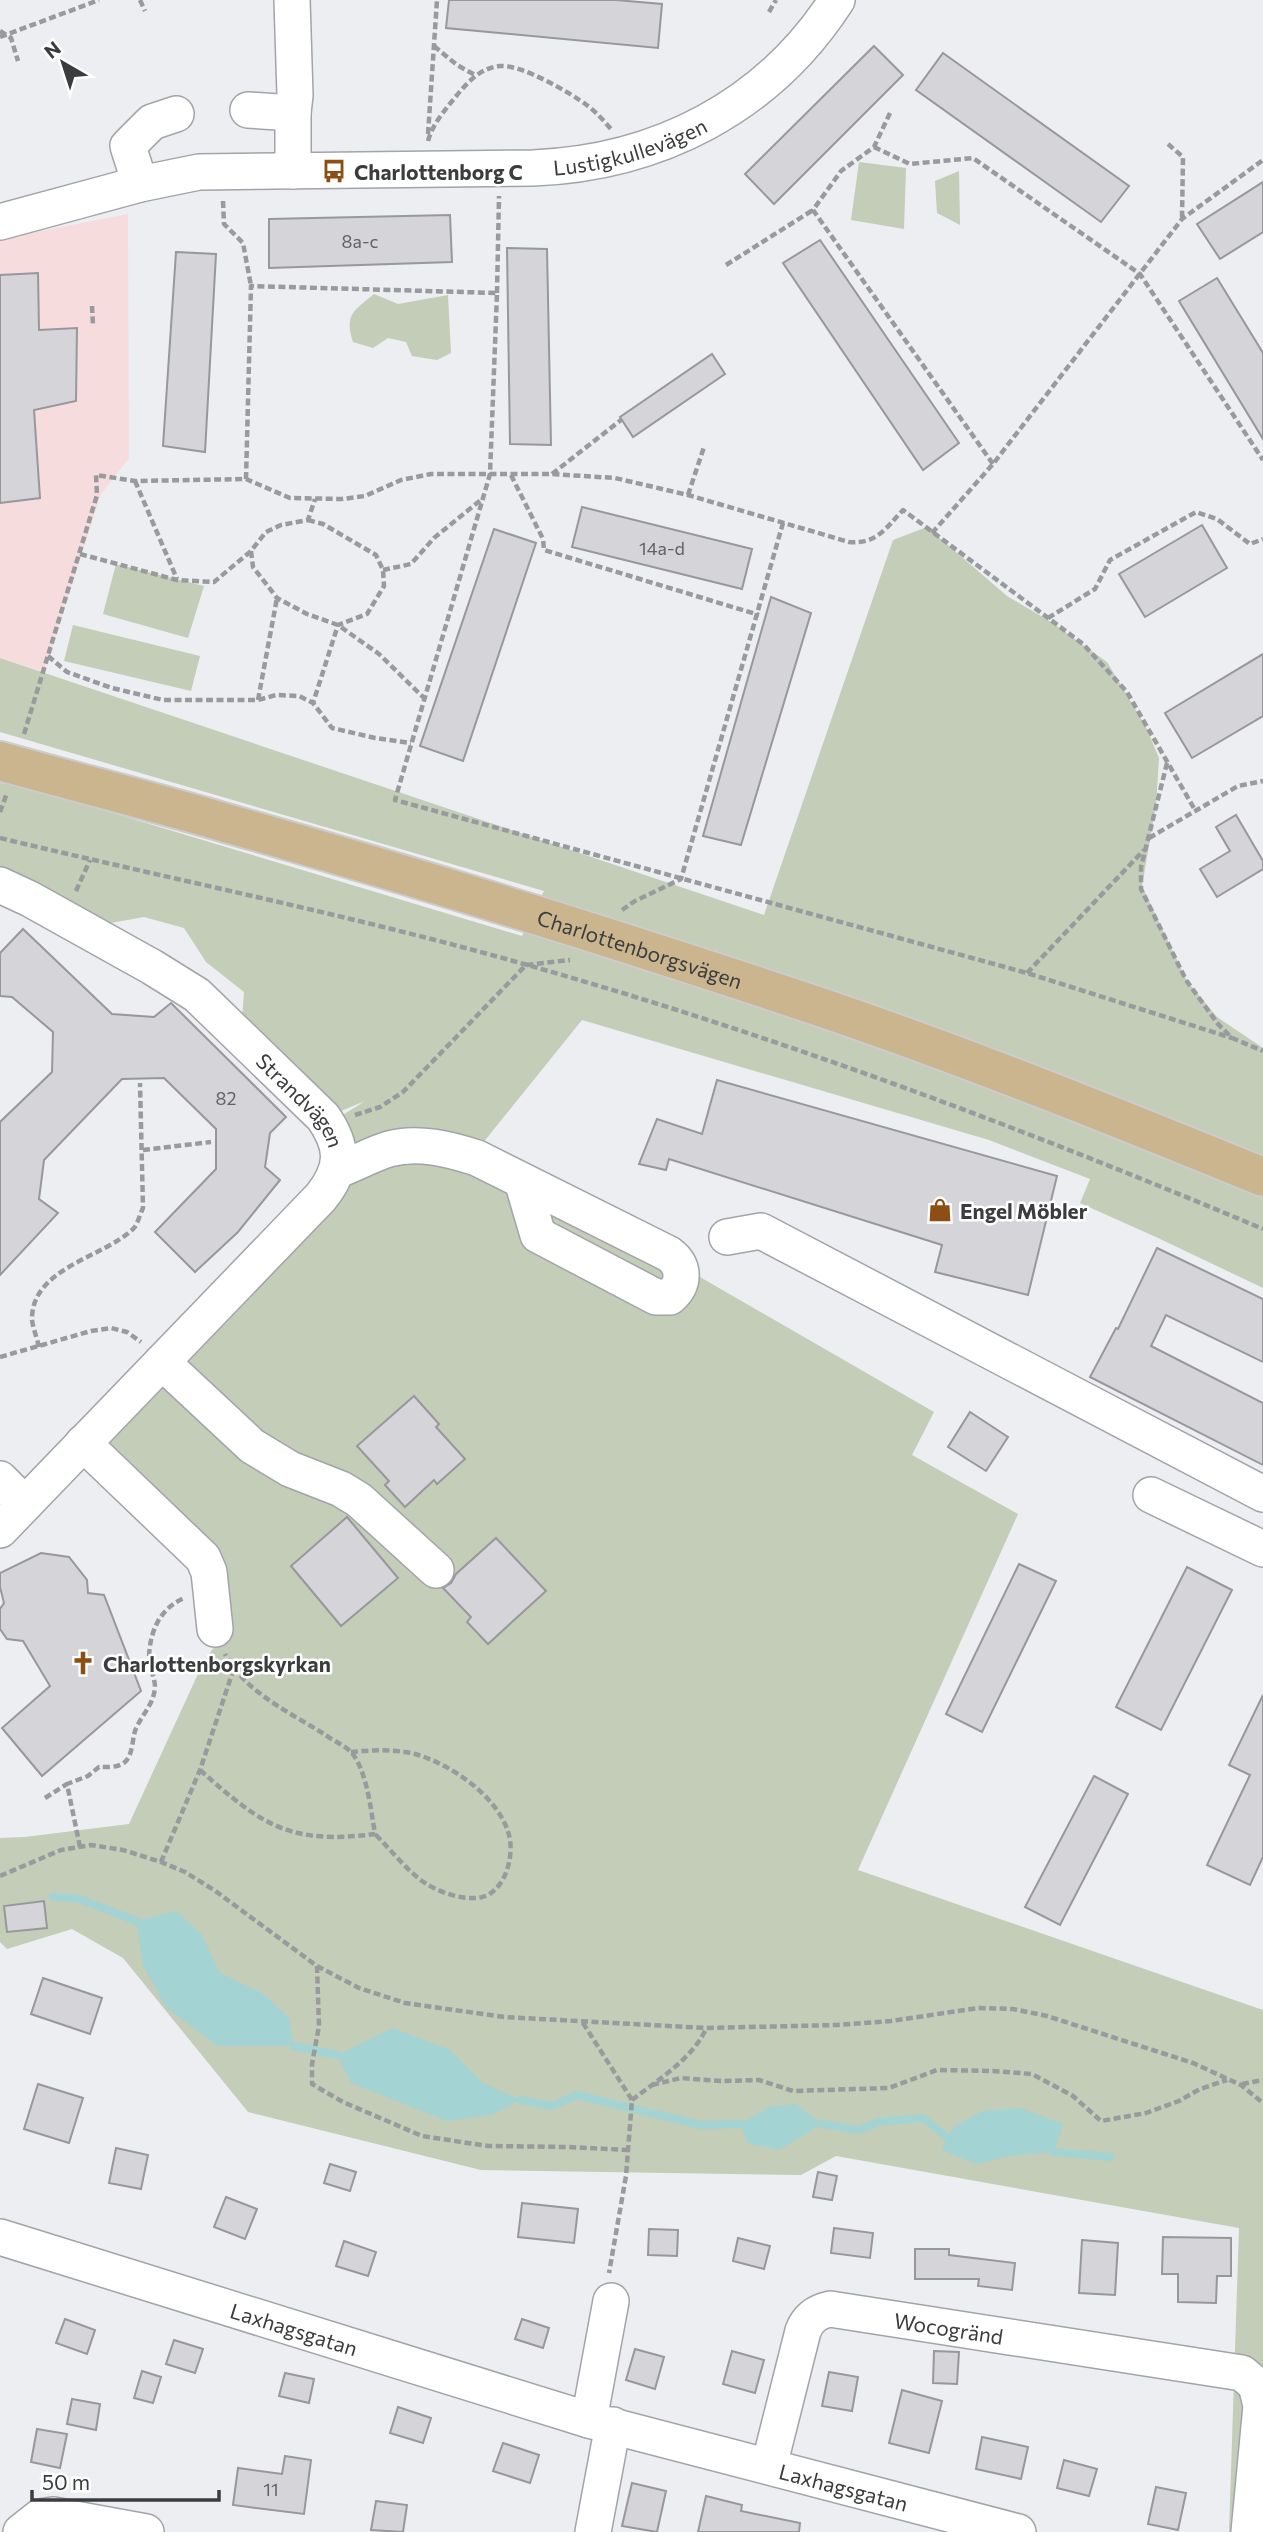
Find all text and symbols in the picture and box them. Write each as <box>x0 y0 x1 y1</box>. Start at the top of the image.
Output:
north arrow <box>28 28 98 98</box>
text: N <box>39 36 65 63</box>
street label: Lustigkullevägen <box>552 112 711 179</box>
bus stop icon: Charlottenborg C <box>320 157 348 185</box>
place label: Charlottenborg C <box>354 159 523 184</box>
house number: 8a-c <box>342 230 379 252</box>
house number: 14a-d <box>639 537 685 559</box>
street label: Charlottenborgsvägen <box>535 904 746 993</box>
street label: Strandvägen <box>252 1047 349 1150</box>
house number: 82 <box>216 1087 236 1109</box>
shop icon: Engel Möbler <box>926 1196 954 1224</box>
place label: Engel Möbler <box>960 1198 1088 1223</box>
church icon: Charlottenborgskyrkan <box>69 1649 97 1677</box>
place label: Charlottenborgskyrkan <box>103 1651 331 1676</box>
street label: Laxhagsgatan <box>227 2297 361 2360</box>
street label: Wocogränd <box>892 2307 1005 2348</box>
scale bar <box>32 2458 219 2502</box>
street label: Laxhagsgatan <box>777 2458 911 2515</box>
text: 50 m <box>42 2469 90 2494</box>
house number: 11 <box>263 2478 279 2500</box>

